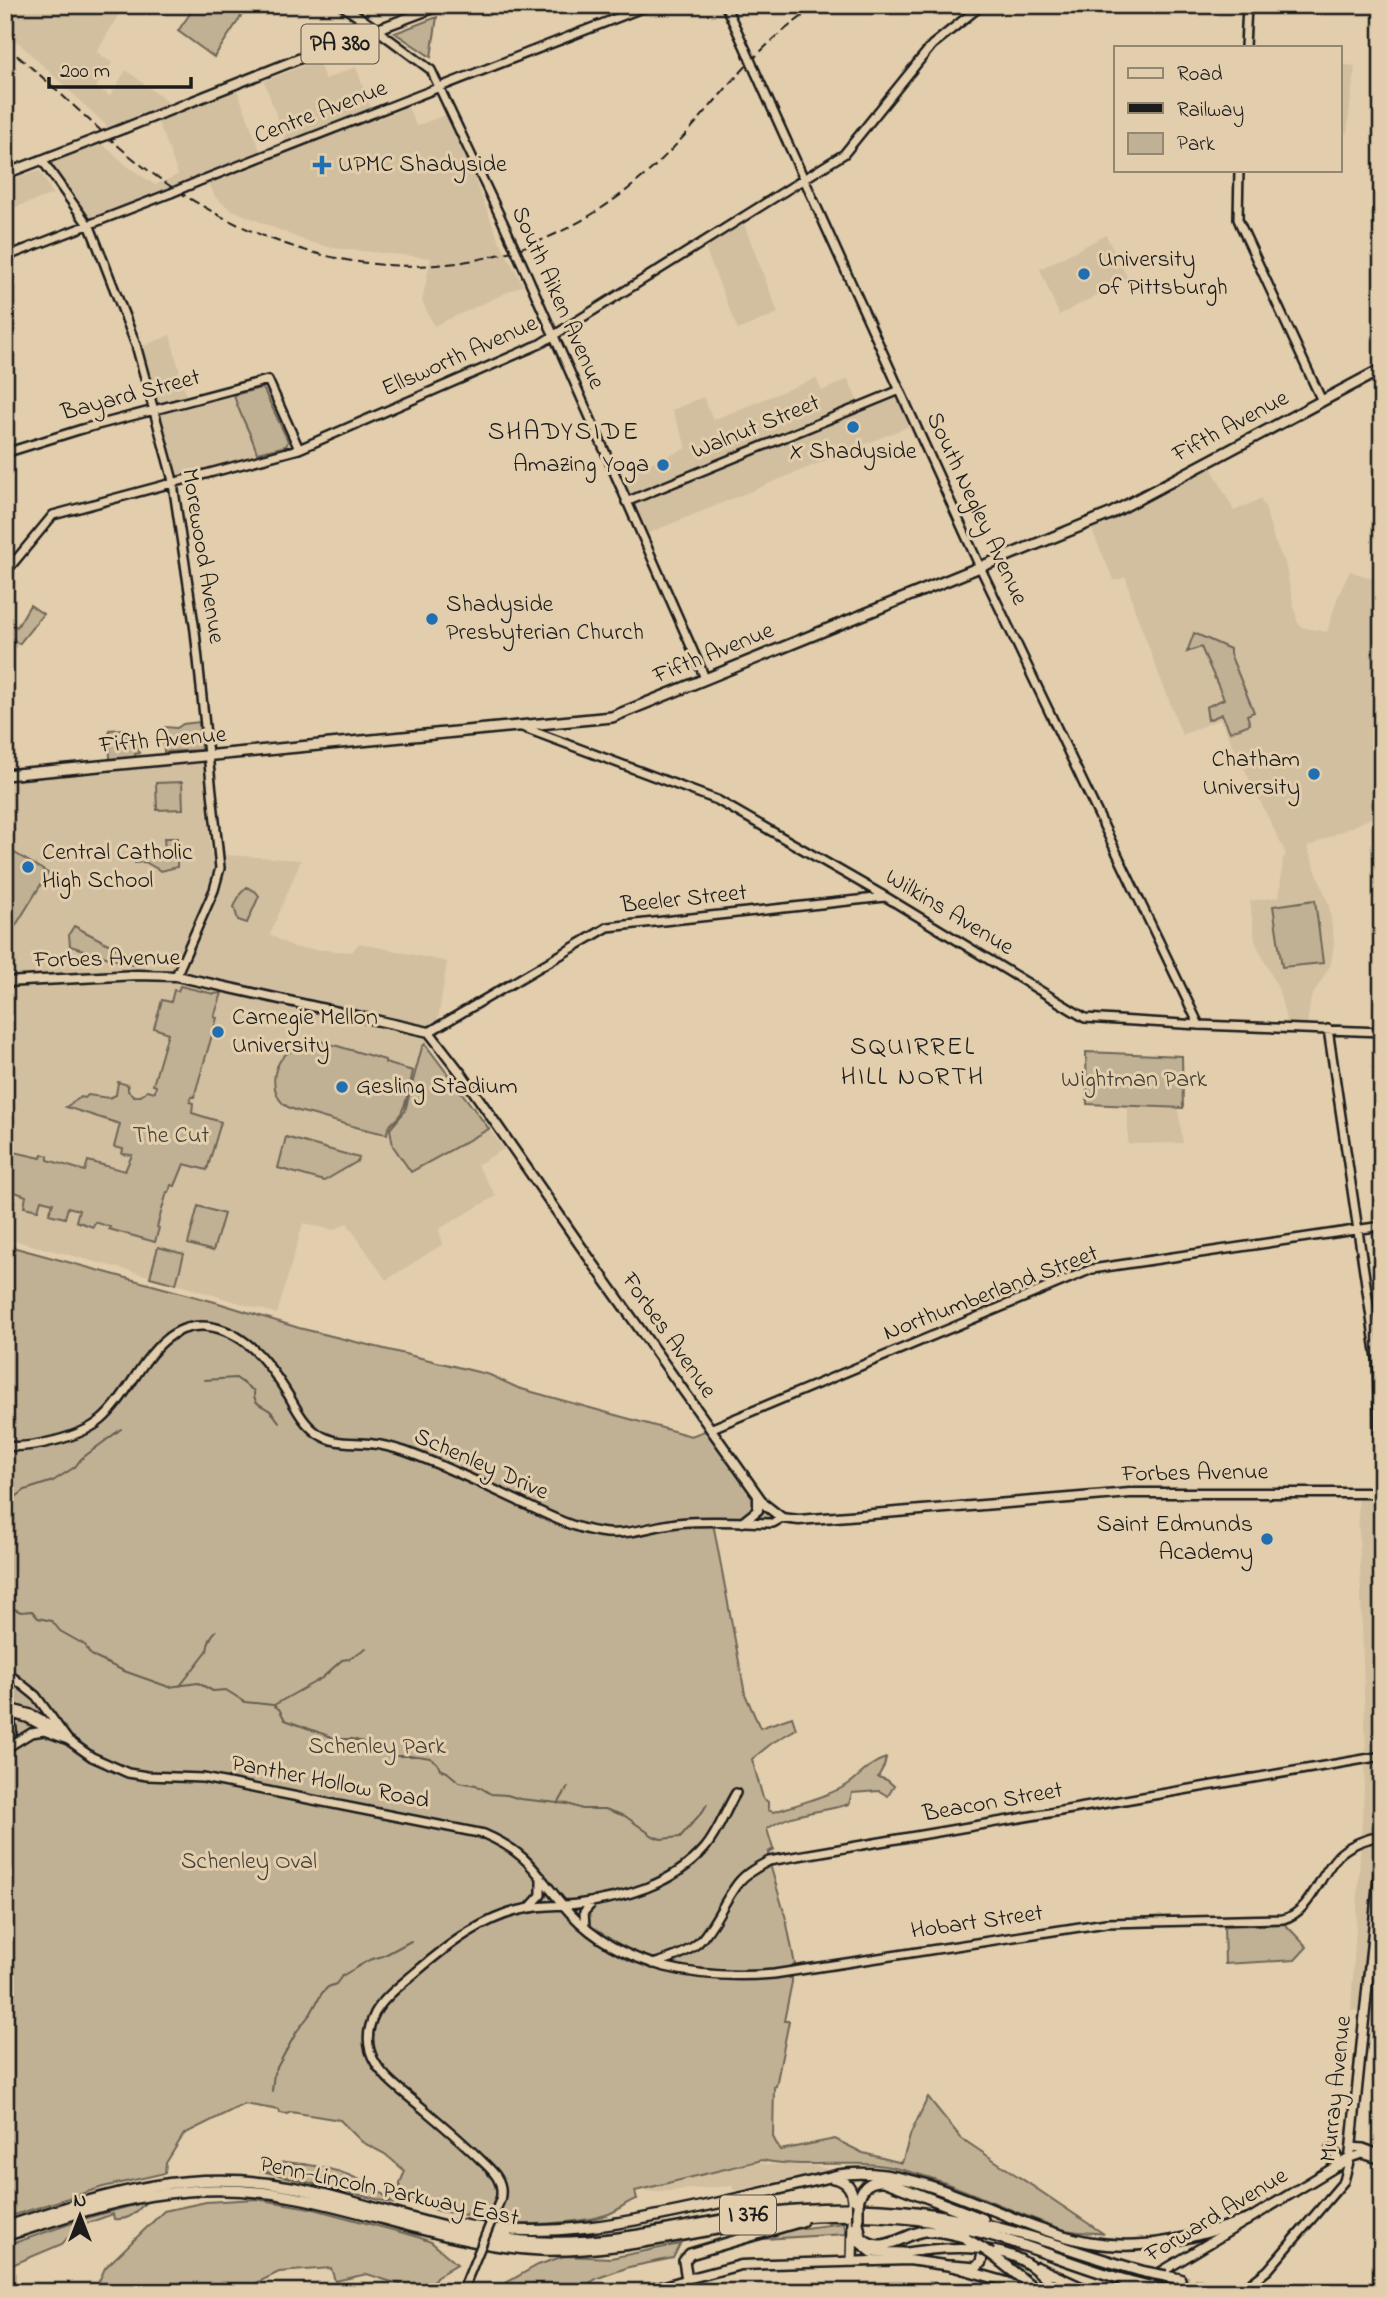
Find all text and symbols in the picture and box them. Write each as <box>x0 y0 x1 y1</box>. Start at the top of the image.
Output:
road number: PA 380 <box>302 24 378 64</box>
scale bar <box>49 46 191 90</box>
legend <box>1114 46 1342 172</box>
text: 200 m <box>60 57 110 87</box>
text: Road <box>1177 60 1223 90</box>
street label: Centre Avenue <box>249 72 393 154</box>
text: Railway <box>1177 96 1244 128</box>
text: Park <box>1177 130 1216 160</box>
place label: UPMC Shadyside <box>338 148 507 184</box>
marker: UPMC Shadyside <box>312 155 332 175</box>
street label: South Aiken Avenue <box>501 201 613 395</box>
place label: University of Pittsburgh <box>1098 243 1228 306</box>
marker: University of Pittsburgh <box>1076 266 1092 282</box>
street label: Ellsworth Avenue <box>376 307 544 407</box>
street label: Bayard Street <box>57 361 205 433</box>
street label: Fifth Avenue <box>1166 382 1296 473</box>
street label: Walnut Street <box>687 386 825 470</box>
street label: South Negley Avenue <box>915 407 1036 612</box>
district label: SHADYSIDE <box>488 414 640 452</box>
marker: X Shadyside <box>845 419 861 435</box>
place label: X Shadyside <box>789 435 917 471</box>
place label: Amazing Yoga <box>513 448 649 483</box>
marker: Amazing Yoga <box>655 457 671 473</box>
street label: Morewood Avenue <box>171 466 233 646</box>
place label: Shadyside Presbyterian Church <box>446 588 644 652</box>
marker: Shadyside Presbyterian Church <box>424 611 440 627</box>
street label: Fifth Avenue <box>648 614 780 694</box>
street label: Fifth Avenue <box>97 718 228 764</box>
place label: Chatham University <box>1203 743 1300 807</box>
marker: Chatham University <box>1306 766 1322 782</box>
place label: Central Catholic High School <box>42 836 193 899</box>
marker: Central Catholic High School <box>20 859 36 875</box>
street label: Wilkins Avenue <box>878 861 1020 965</box>
street label: Beeler Street <box>618 876 749 924</box>
street label: Forbes Avenue <box>32 941 181 979</box>
place label: Carnegie Mellon University <box>232 1001 378 1065</box>
marker: Carnegie Mellon University <box>210 1024 226 1040</box>
district label: SQUIRREL HILL NORTH <box>841 1029 985 1097</box>
park label: Wightman Park <box>1061 1063 1208 1098</box>
place label: Gesling Stadium <box>356 1070 518 1105</box>
marker: Gesling Stadium <box>334 1079 350 1095</box>
park label: The Cut <box>133 1119 209 1154</box>
street label: Northumberland Street <box>879 1237 1103 1351</box>
street label: Forbes Avenue <box>611 1265 725 1406</box>
street label: Schenley Drive <box>408 1420 554 1511</box>
street label: Forbes Avenue <box>1120 1455 1269 1493</box>
place label: Saint Edmunds Academy <box>1097 1508 1253 1572</box>
marker: Saint Edmunds Academy <box>1259 1531 1275 1547</box>
park label: Schenley Park <box>308 1730 446 1766</box>
street label: Panther Hollow Road <box>228 1747 433 1819</box>
street label: Beacon Street <box>919 1773 1066 1833</box>
park label: Schenley Oval <box>181 1845 317 1881</box>
street label: Hobart Street <box>909 1896 1045 1950</box>
street label: Murray Avenue <box>1312 2014 1363 2164</box>
street label: Penn-Lincoln Parkway East <box>256 2147 522 2238</box>
street label: Forward Avenue <box>1138 2159 1295 2273</box>
north arrow <box>46 2182 116 2252</box>
text: N <box>74 2188 87 2215</box>
road number: I 376 <box>720 2196 776 2234</box>

